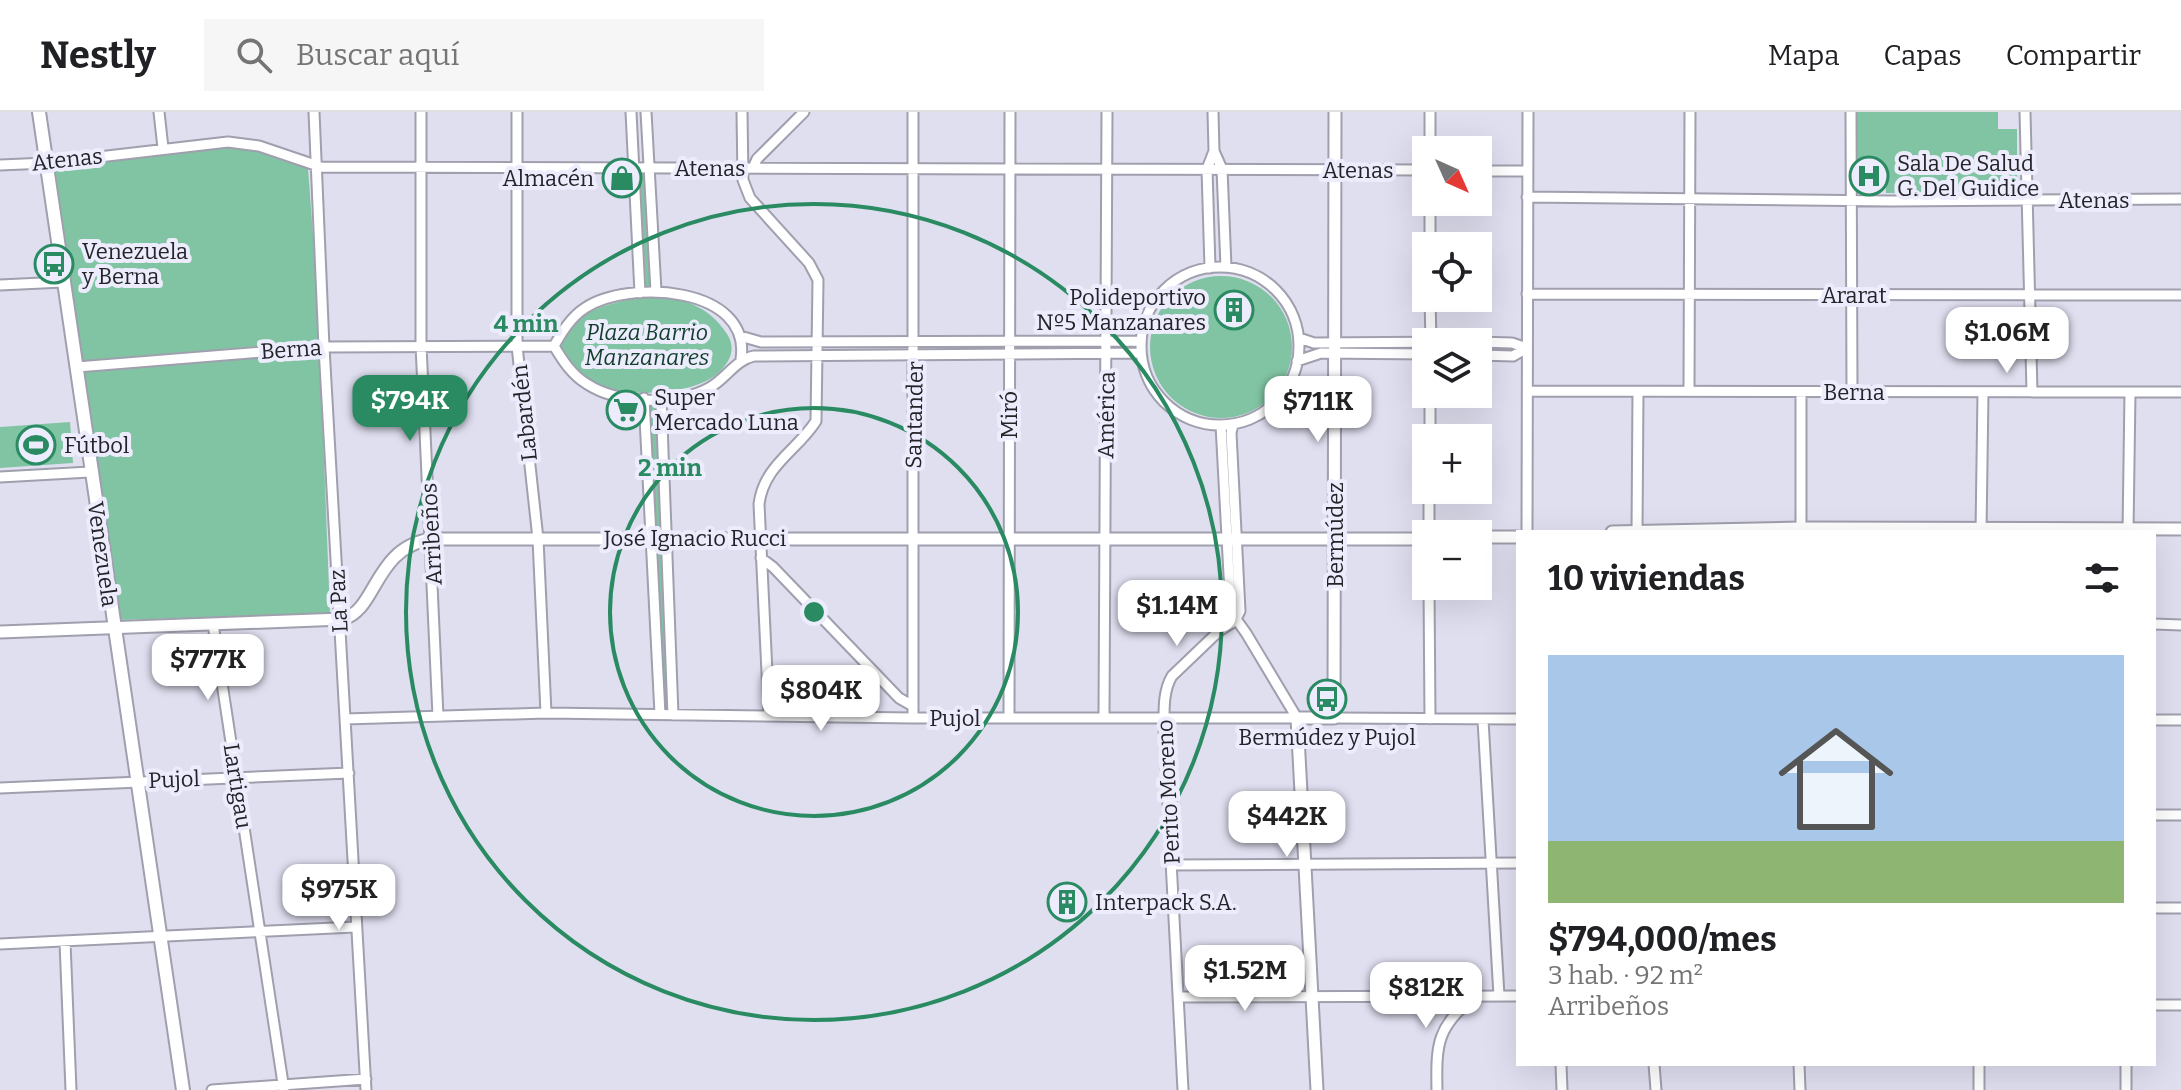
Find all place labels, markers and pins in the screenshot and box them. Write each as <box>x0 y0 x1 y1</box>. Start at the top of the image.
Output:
place label: Sala De Salud G. Del Guidice <box>1897 150 2039 202</box>
hospital icon: Sala De Salud G. Del Guidice <box>1848 155 1890 197</box>
shop icon: Almacén <box>601 157 643 199</box>
place label: Almacén <box>502 165 594 192</box>
place label: Venezuela y Berna <box>81 238 188 290</box>
bus stop icon: Venezuela y Berna <box>33 243 75 285</box>
place label: Polideportivo Nº5 Manzanares <box>1036 284 1206 336</box>
building icon: Polideportivo Nº5 Manzanares <box>1213 289 1255 331</box>
pin: $1.06M <box>1942 307 2072 375</box>
pin: $794K <box>354 375 466 443</box>
pin: $711K <box>1262 376 1374 444</box>
place label: Super Mercado Luna <box>654 384 799 436</box>
supermarket icon: Super Mercado Luna <box>605 389 647 431</box>
sports icon: Fútbol <box>15 424 57 466</box>
place label: Fútbol <box>64 432 129 459</box>
pin: $1.14M <box>1112 580 1242 648</box>
centre of rings <box>800 598 828 626</box>
pin: $777K <box>152 634 264 702</box>
pin: $804K <box>765 665 877 733</box>
bus stop icon: Bermúdez y Pujol <box>1306 678 1348 720</box>
place label: Bermúdez y Pujol <box>1238 724 1416 751</box>
pin: $442K <box>1231 791 1343 859</box>
pin: $975K <box>283 864 395 932</box>
building icon: Interpack S.A. <box>1046 881 1088 923</box>
place label: Interpack S.A. <box>1095 889 1237 916</box>
pin: $1.52M <box>1180 945 1310 1013</box>
pin: $812K <box>1370 962 1482 1030</box>

